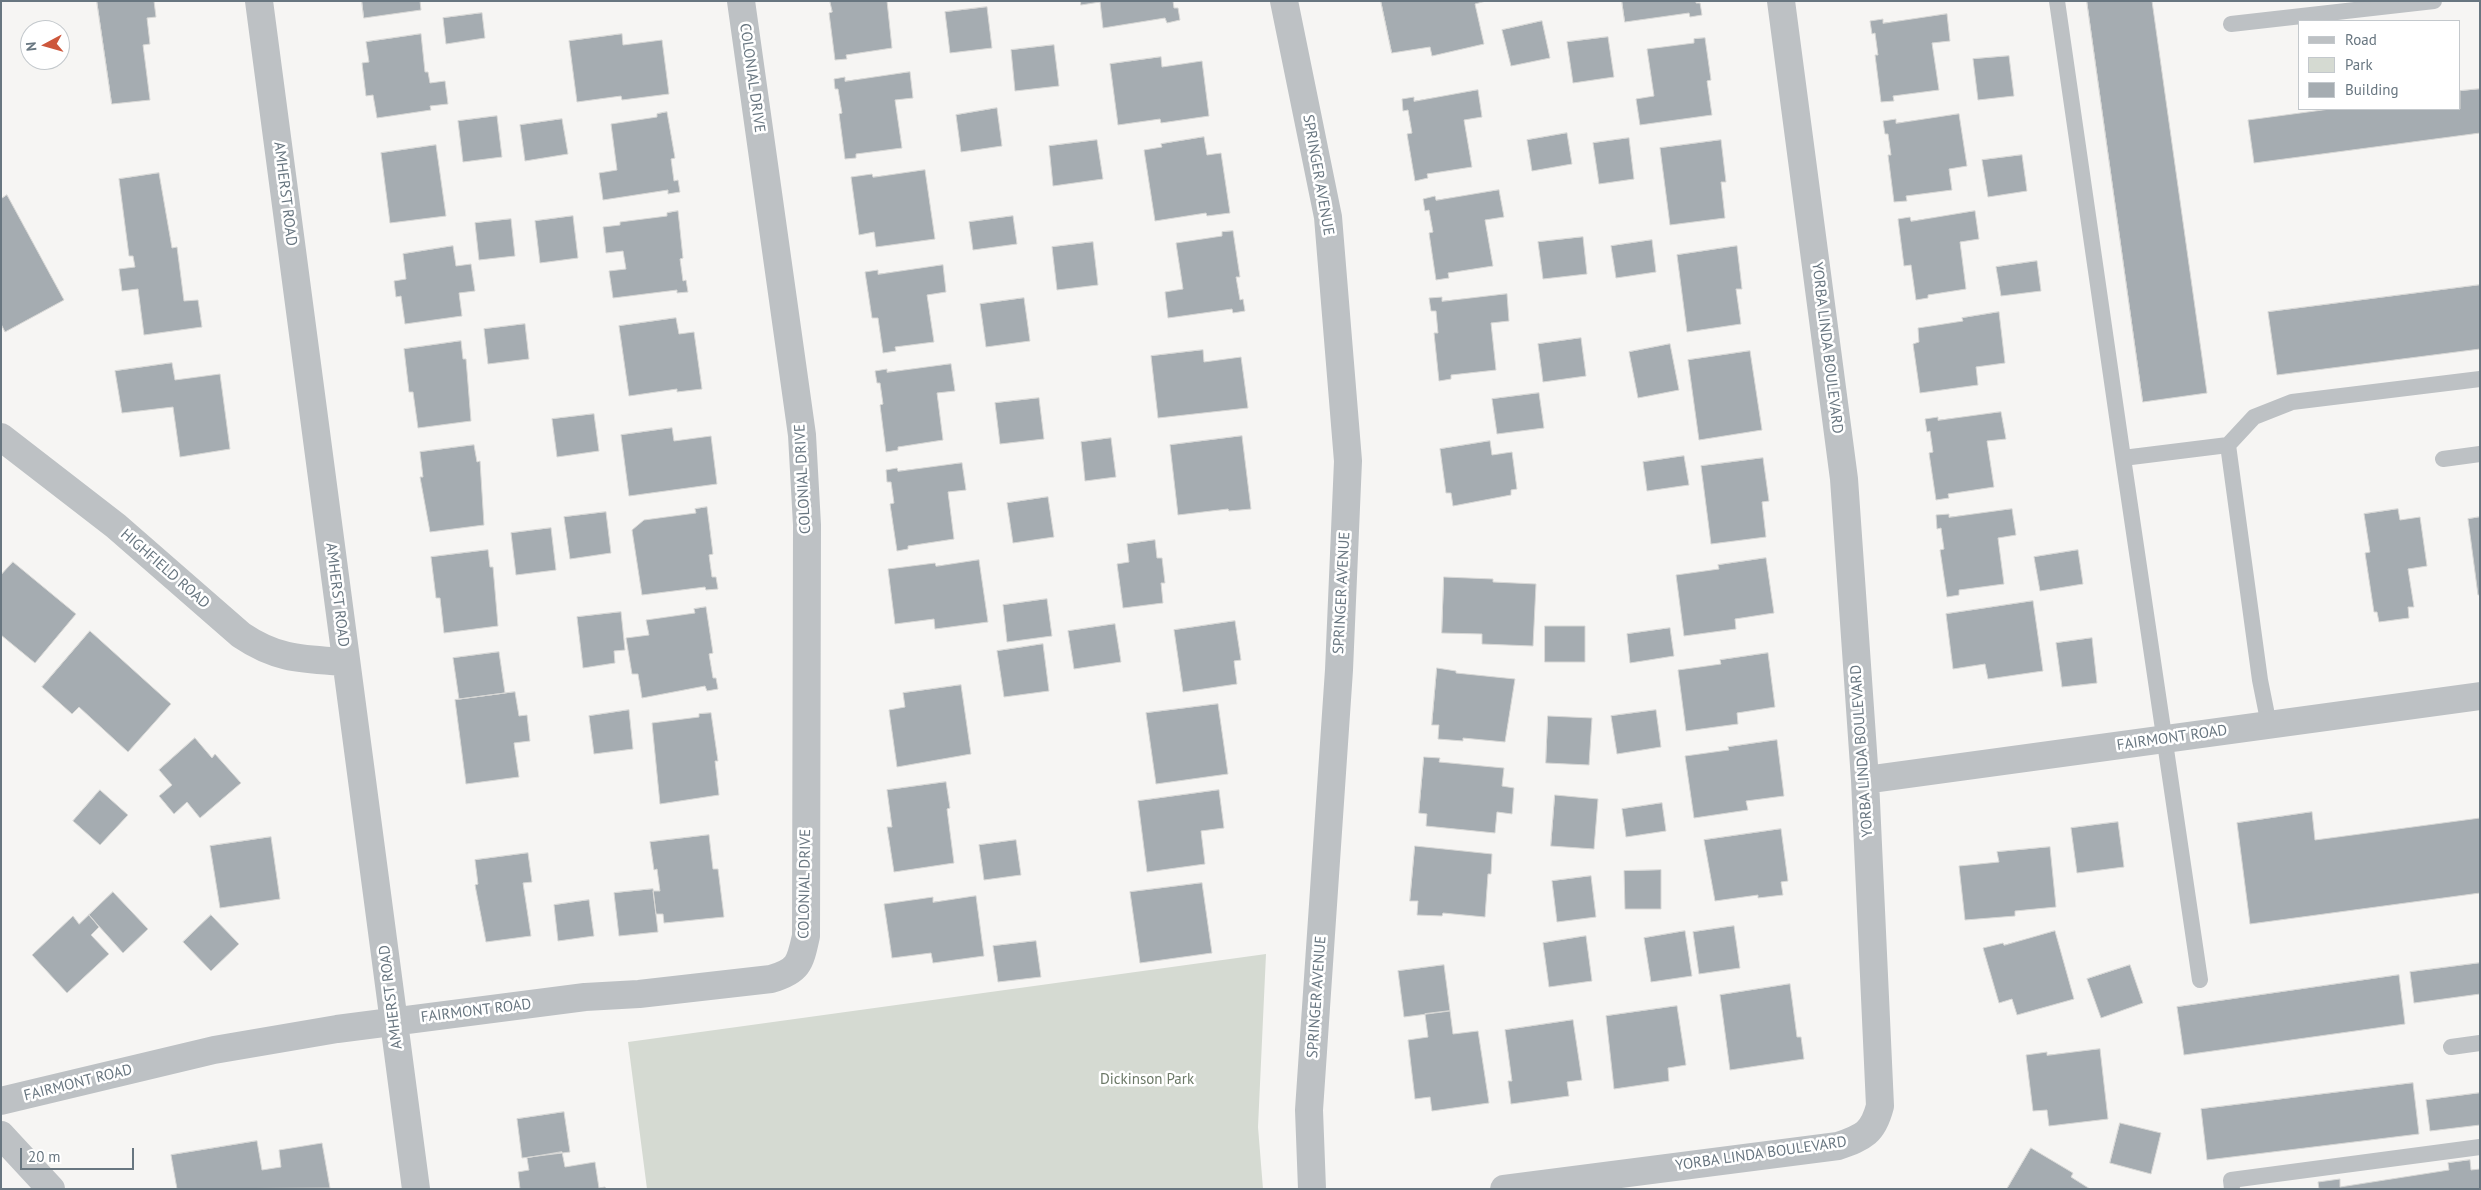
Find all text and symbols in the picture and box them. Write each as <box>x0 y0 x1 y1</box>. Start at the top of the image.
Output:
north arrow <box>20 20 70 70</box>
legend <box>2298 20 2461 110</box>
street label: COLONIAL DRIVE <box>735 22 769 134</box>
text: Road <box>2345 30 2377 49</box>
text: N <box>22 41 41 52</box>
text: Park <box>2345 55 2373 74</box>
text: Building <box>2345 80 2399 99</box>
street label: SPRINGER AVENUE <box>1299 113 1337 237</box>
street label: AMHERST ROAD <box>270 141 300 247</box>
street label: YORBA LINDA BOULEVARD <box>1808 261 1846 435</box>
street label: COLONIAL DRIVE <box>791 424 815 534</box>
street label: HIGHFIELD ROAD <box>117 525 213 613</box>
street label: SPRINGER AVENUE <box>1330 531 1354 655</box>
street label: AMHERST ROAD <box>322 542 352 648</box>
street label: YORBA LINDA BOULEVARD <box>1847 664 1877 838</box>
street label: FAIRMONT ROAD <box>2116 721 2228 755</box>
street label: COLONIAL DRIVE <box>795 829 815 939</box>
street label: SPRINGER AVENUE <box>1304 935 1330 1059</box>
street label: AMHERST ROAD <box>376 944 406 1050</box>
street label: FAIRMONT ROAD <box>420 995 532 1027</box>
street label: FAIRMONT ROAD <box>22 1061 134 1105</box>
park label: Dickinson Park <box>1100 1071 1194 1089</box>
street label: YORBA LINDA BOULEVARD <box>1674 1133 1848 1175</box>
scale bar <box>22 1138 136 1170</box>
text: 20 m <box>28 1147 61 1166</box>

